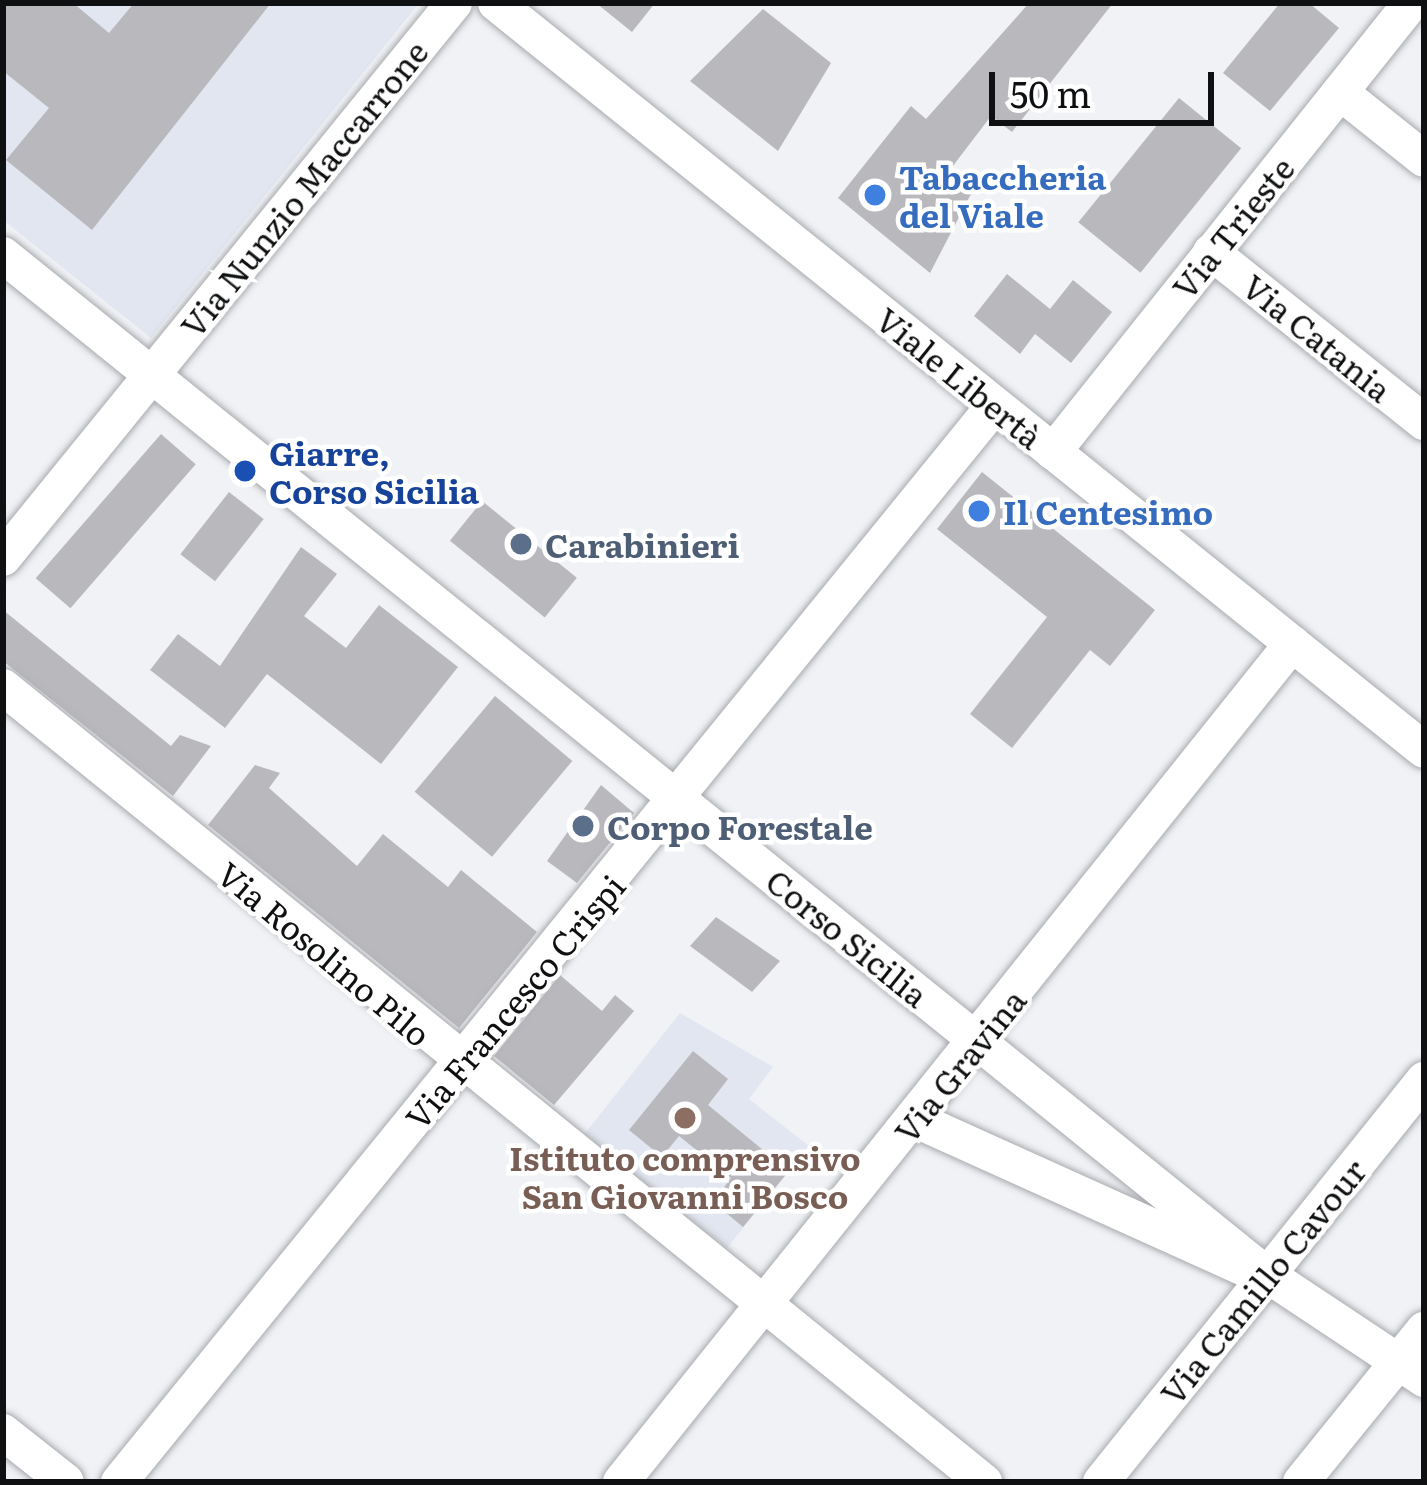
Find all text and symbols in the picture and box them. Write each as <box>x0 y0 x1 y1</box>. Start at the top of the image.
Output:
street label: Via Nunzio Maccarrone <box>171 32 435 344</box>
scale bar <box>995 48 1220 122</box>
text: 50 m <box>1010 66 1091 119</box>
street label: Via Trieste <box>1163 148 1301 306</box>
place label: Tabaccheria del Viale <box>899 156 1106 234</box>
marker: Tabaccheria del Viale <box>862 182 888 208</box>
street label: Via Catania <box>1236 265 1400 409</box>
street label: Viale Libertà <box>869 298 1051 456</box>
place label: Giarre, Corso Sicilia <box>269 432 479 510</box>
marker: Giarre, Corso Sicilia <box>232 458 258 484</box>
place label: Il Centesimo <box>1003 491 1213 531</box>
marker: Il Centesimo <box>966 498 992 524</box>
place label: Carabinieri <box>545 524 740 564</box>
marker: Carabinieri <box>508 531 534 557</box>
place label: Corpo Forestale <box>607 806 873 846</box>
marker: Corpo Forestale <box>570 813 596 839</box>
street label: Via Rosolino Pilo <box>211 853 439 1053</box>
street label: Corso Sicilia <box>759 860 937 1014</box>
street label: Via Francesco Crispi <box>396 866 632 1136</box>
street label: Via Gravina <box>885 980 1033 1150</box>
marker: Istituto comprensivo San Giovanni Bosco <box>672 1105 698 1131</box>
place label: Istituto comprensivo San Giovanni Bosco <box>509 1137 861 1215</box>
street label: Via Camillo Cavour <box>1151 1150 1373 1412</box>

